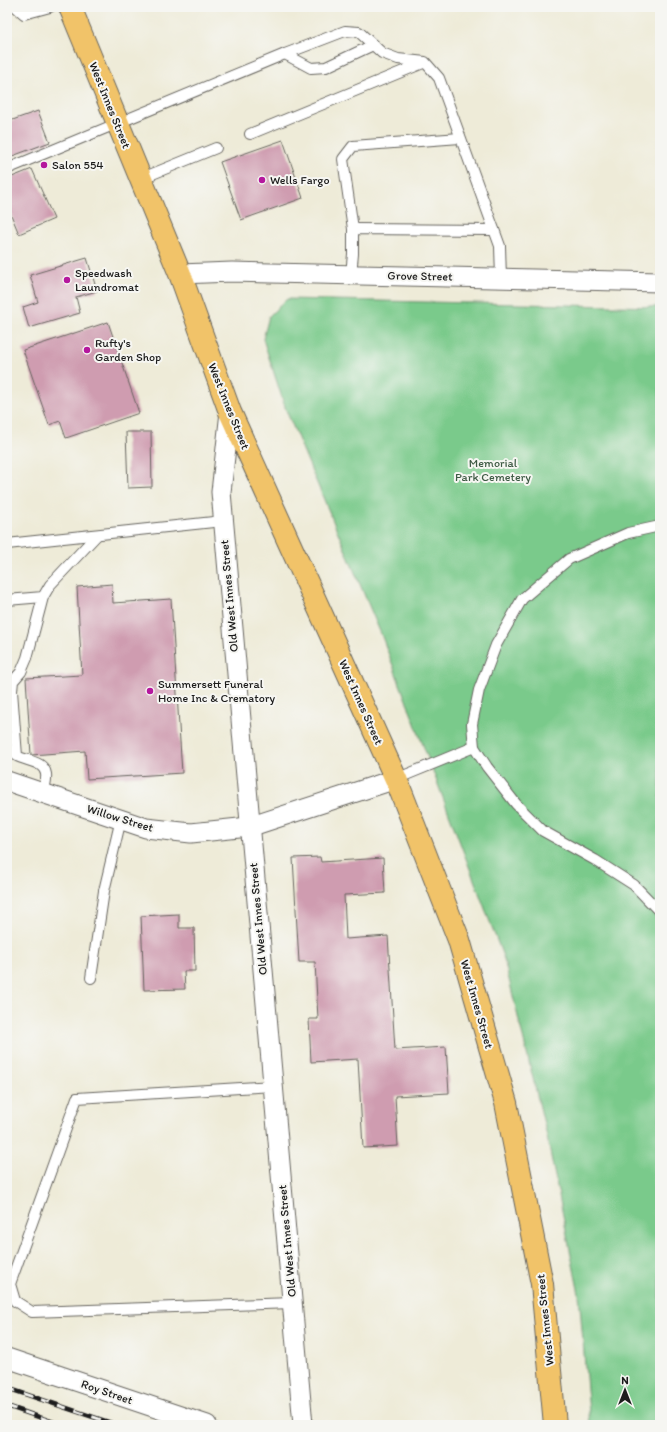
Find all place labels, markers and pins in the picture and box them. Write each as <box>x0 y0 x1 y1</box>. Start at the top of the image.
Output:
place label: Salon 554 <box>52 158 103 172</box>
marker: Salon 554 <box>39 160 49 170</box>
place label: Wells Fargo <box>270 173 330 187</box>
marker: Wells Fargo <box>257 175 267 185</box>
place label: Speedwash Laundromat <box>75 266 139 294</box>
marker: Speedwash Laundromat <box>62 275 72 285</box>
place label: Rufty's Garden Shop <box>95 336 161 364</box>
marker: Rufty's Garden Shop <box>82 345 92 355</box>
place label: Summersett Funeral Home Inc & Crematory <box>158 677 276 705</box>
marker: Summersett Funeral Home Inc & Crematory <box>145 686 155 696</box>

